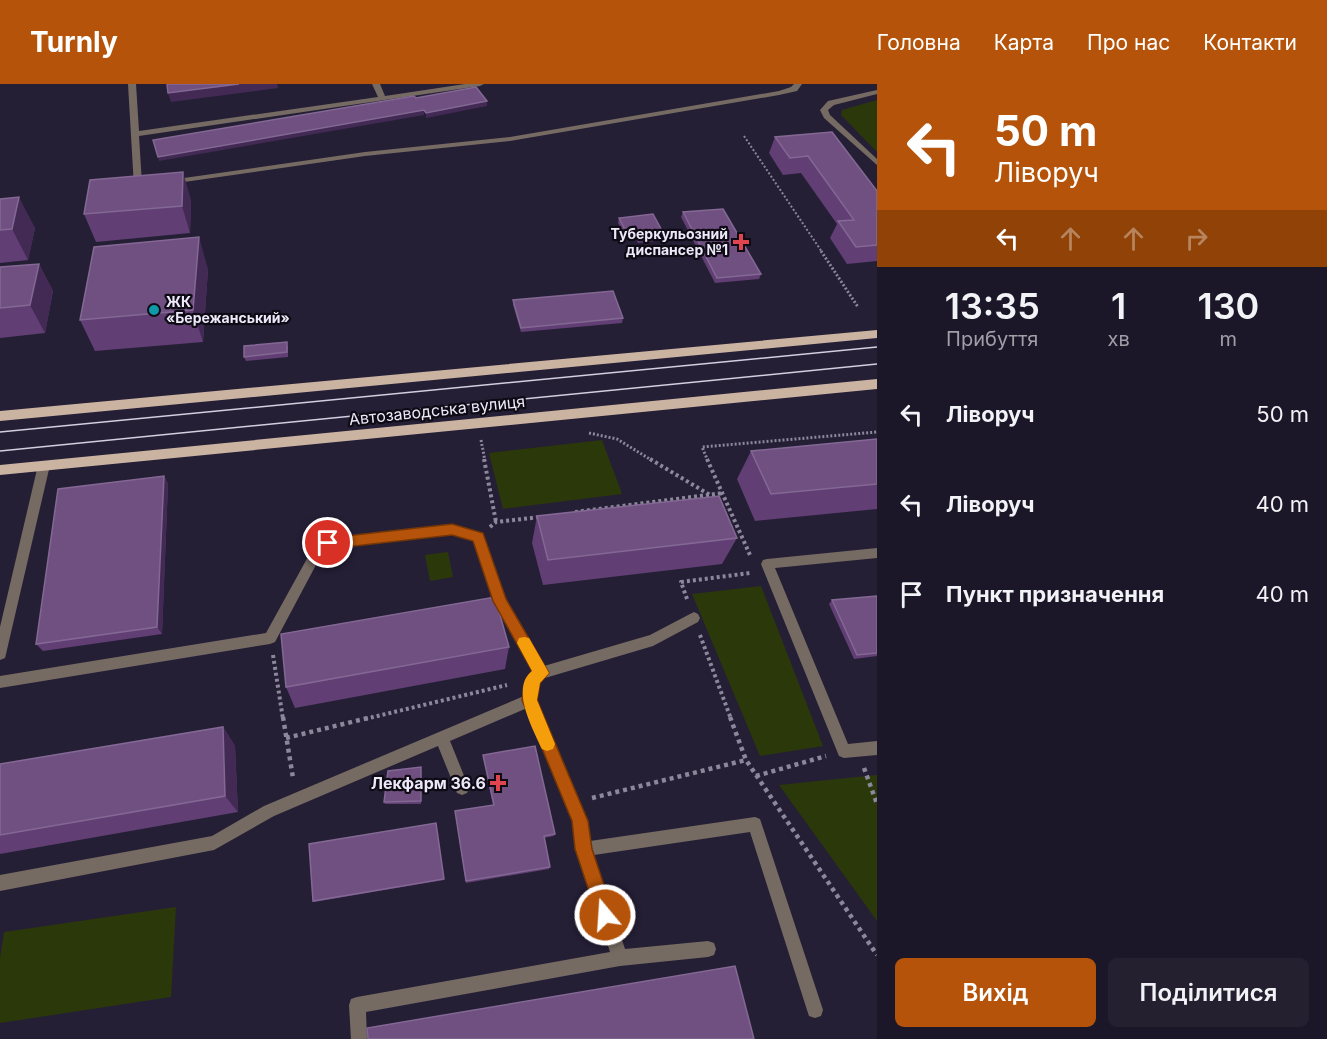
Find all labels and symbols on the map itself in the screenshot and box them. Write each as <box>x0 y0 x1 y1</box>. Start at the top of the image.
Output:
place label: Туберкульозний диспансер №1 <box>611 225 728 258</box>
marker: Туберкульозний диспансер №1 <box>732 233 750 251</box>
place label: ЖК «Бережанський» <box>166 293 290 326</box>
marker: ЖК «Бережанський» <box>147 303 161 317</box>
street label: Автозаводська вулиця <box>348 391 526 429</box>
pin <box>302 517 353 568</box>
place label: Лекфарм 36.6 <box>371 773 486 793</box>
marker: Лекфарм 36.6 <box>491 776 505 790</box>
position arrow <box>573 883 637 947</box>

